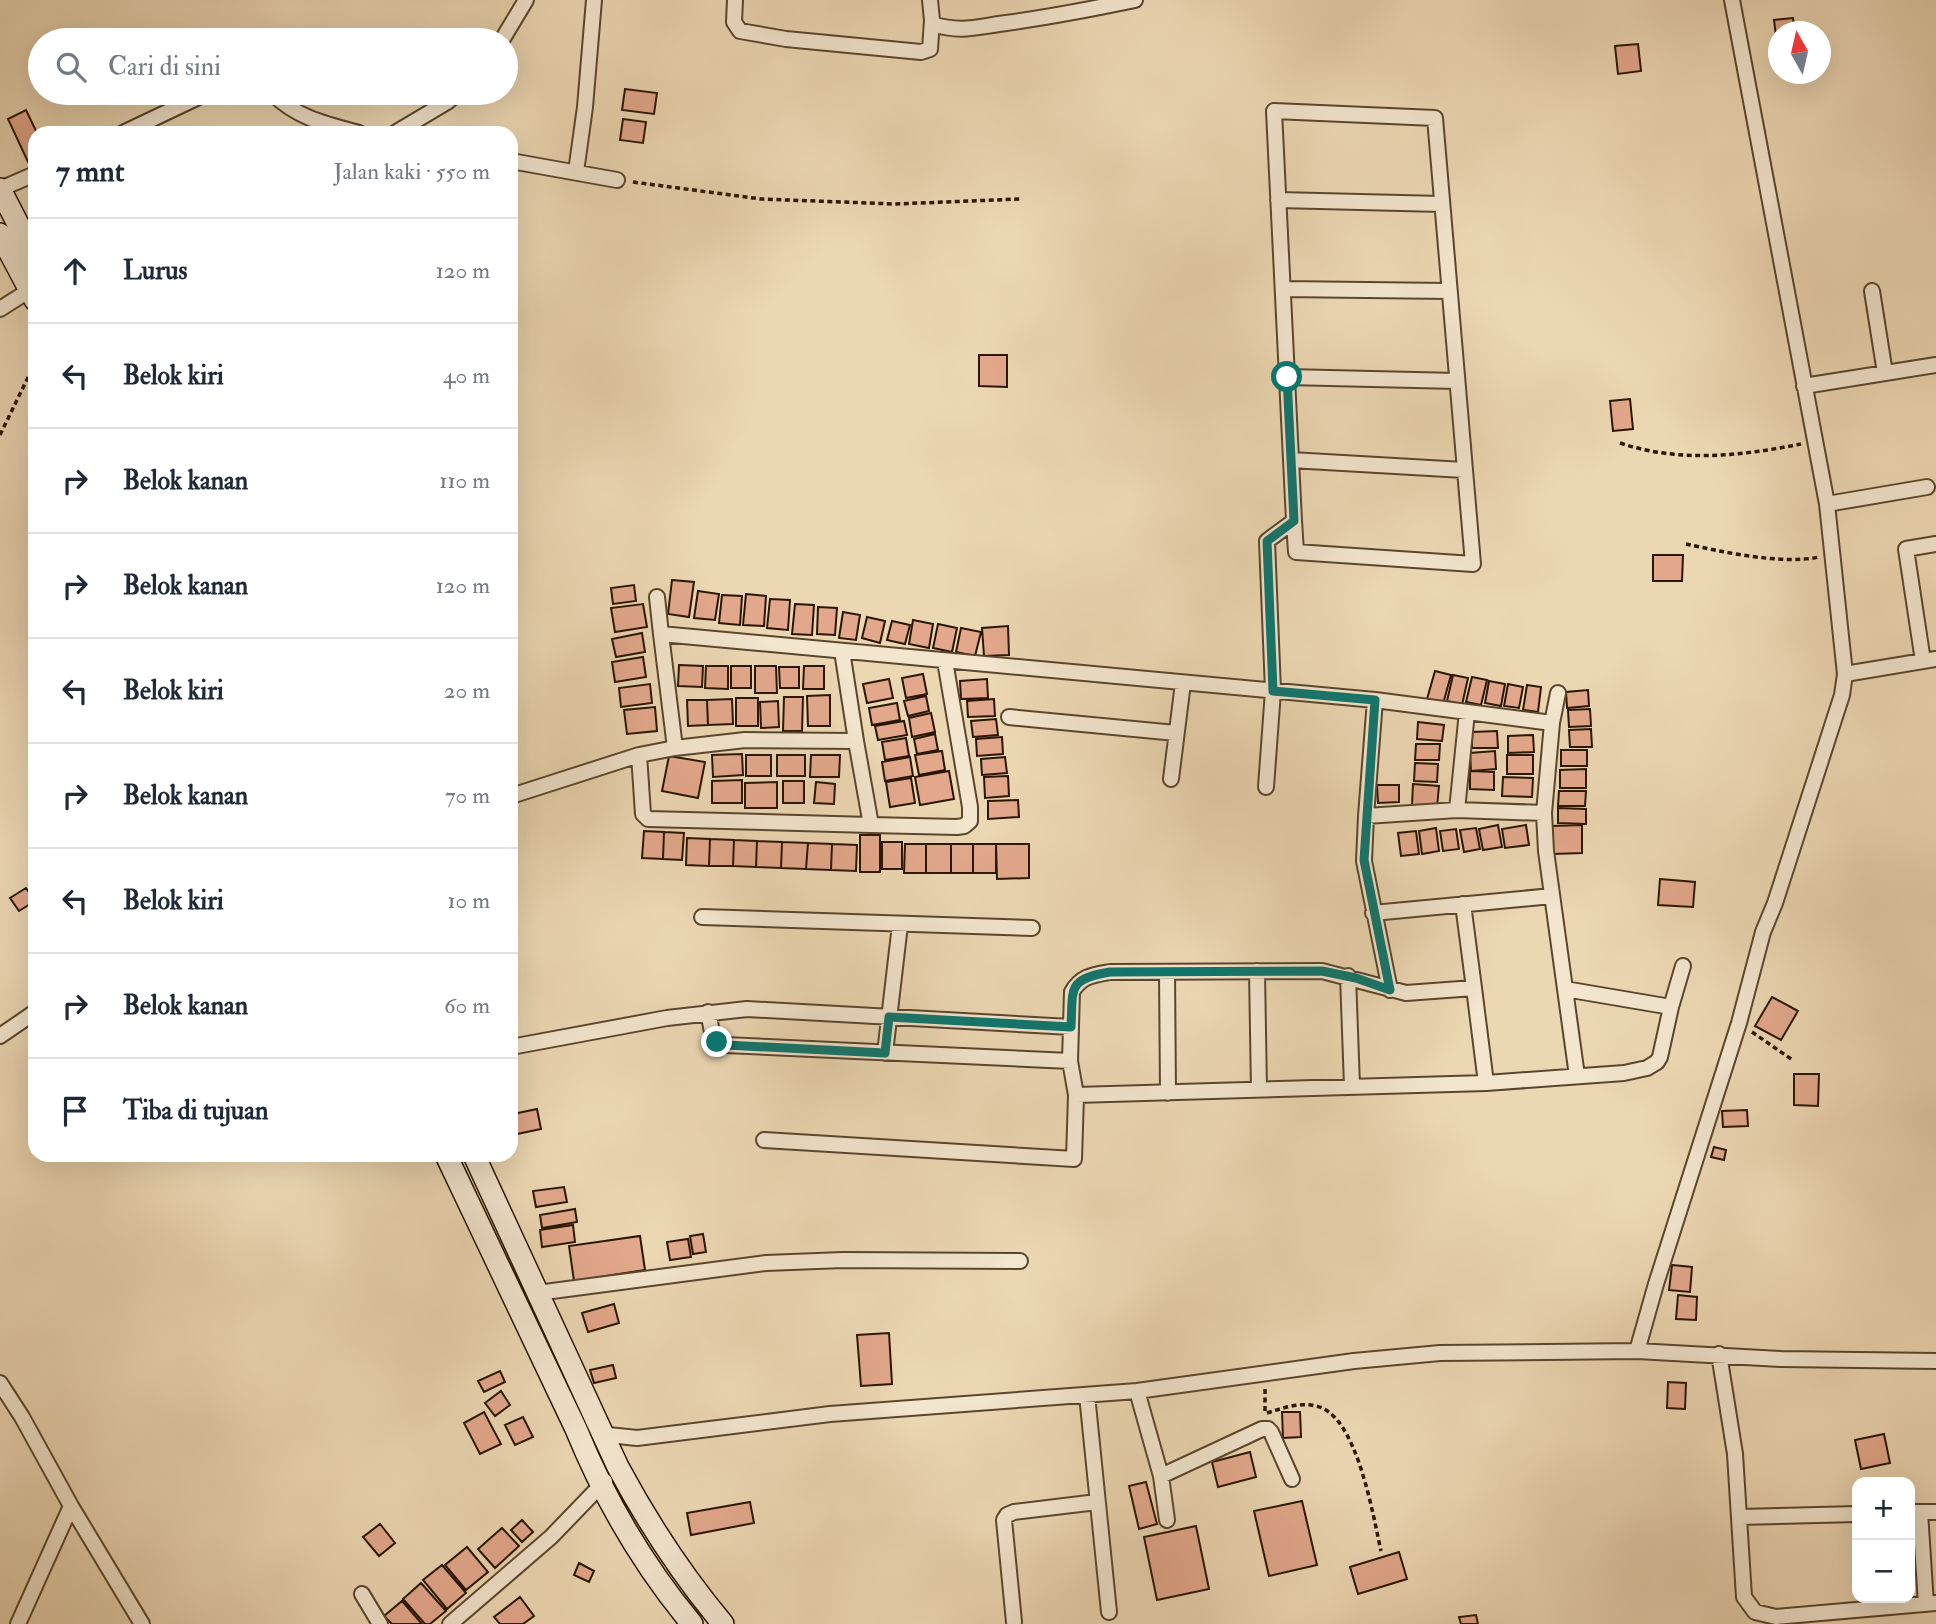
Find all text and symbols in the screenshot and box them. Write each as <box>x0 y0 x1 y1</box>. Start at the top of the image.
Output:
north arrow <box>1768 21 1831 84</box>
search box <box>28 28 518 105</box>
icon: search <box>52 48 90 86</box>
text: Cari di sini <box>108 51 221 83</box>
text: 7 mnt <box>56 153 124 190</box>
text: Jalan kaki · 550 m <box>334 157 490 186</box>
icon: ahead <box>56 252 94 290</box>
text: Lurus <box>123 255 187 287</box>
text: 120 m <box>436 256 490 285</box>
icon: left <box>56 357 94 395</box>
text: Belok kiri <box>123 360 224 392</box>
text: 40 m <box>443 361 490 390</box>
route start <box>1271 361 1302 392</box>
icon: right <box>56 462 94 500</box>
text: Belok kanan <box>123 465 248 497</box>
text: 110 m <box>439 466 490 495</box>
icon: right <box>56 567 94 605</box>
text: Belok kanan <box>123 570 248 602</box>
text: 120 m <box>436 571 490 600</box>
icon: left <box>56 672 94 710</box>
text: Belok kiri <box>123 675 224 707</box>
text: 20 m <box>444 676 490 705</box>
icon: right <box>56 777 94 815</box>
text: Belok kanan <box>123 780 248 812</box>
text: 70 m <box>445 781 490 810</box>
icon: left <box>56 882 94 920</box>
text: Belok kiri <box>123 885 224 917</box>
text: 10 m <box>447 886 490 915</box>
icon: right <box>56 987 94 1025</box>
text: Belok kanan <box>123 990 248 1022</box>
text: 60 m <box>444 991 490 1020</box>
route end <box>701 1026 732 1057</box>
icon: arrive <box>56 1092 94 1130</box>
text: Tiba di tujuan <box>123 1095 268 1127</box>
map controls <box>1852 1477 1915 1603</box>
button: + <box>1852 1477 1915 1540</box>
button: − <box>1852 1540 1915 1603</box>

